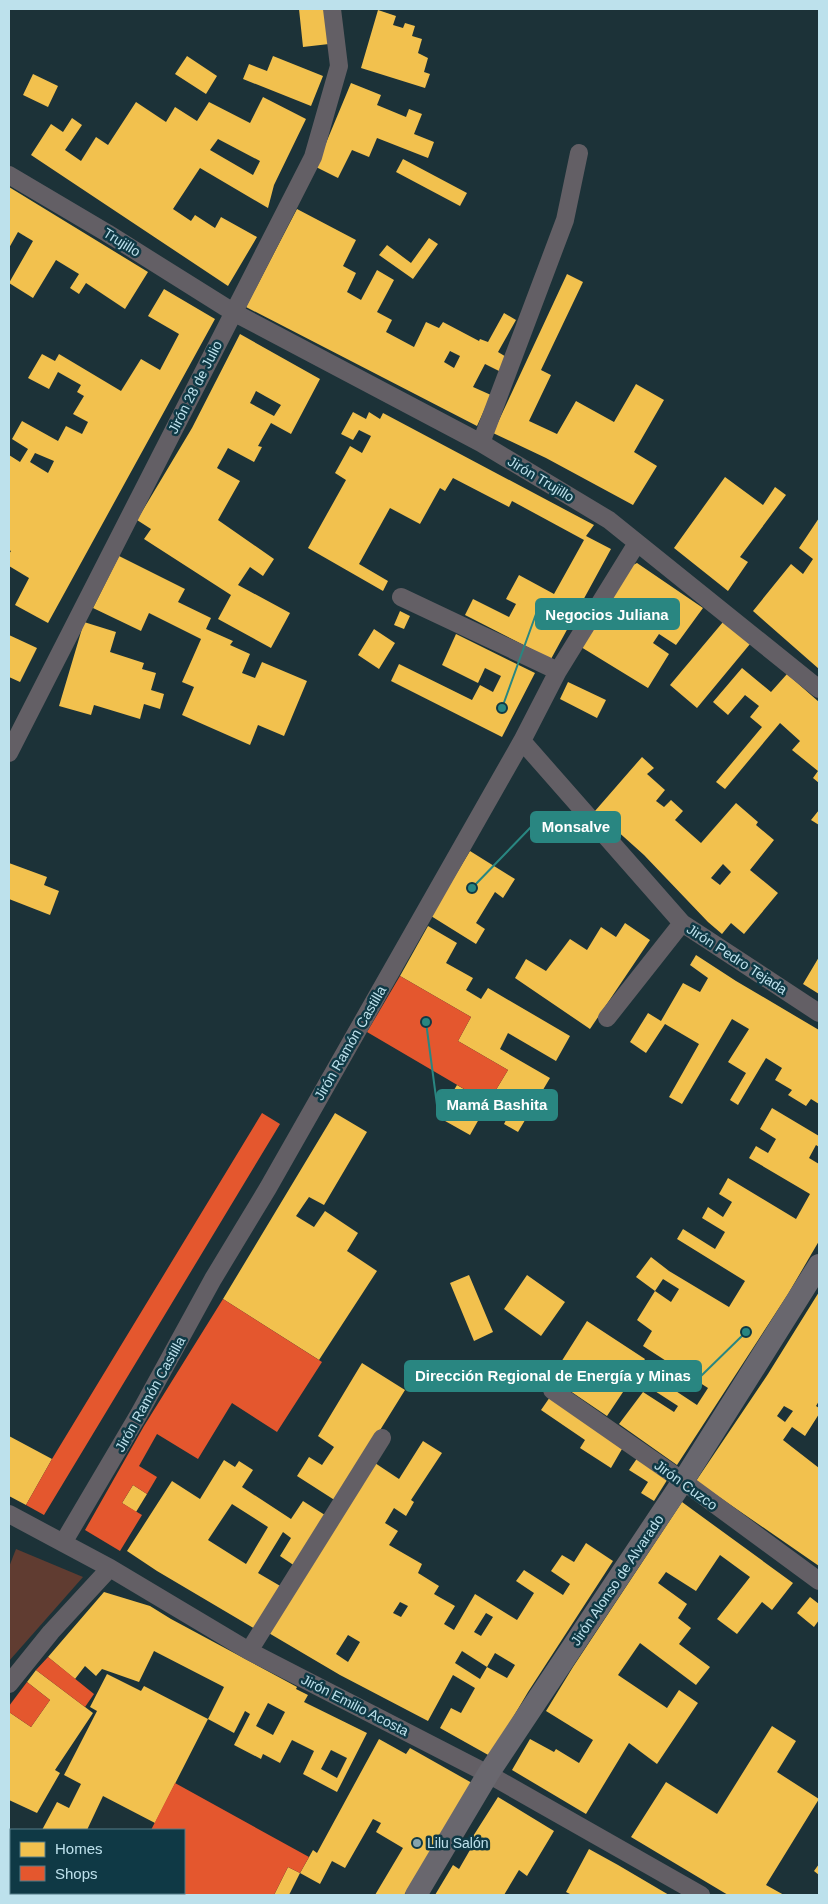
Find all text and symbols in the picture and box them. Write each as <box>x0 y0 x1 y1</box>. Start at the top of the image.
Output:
street label: Trujillo <box>100 224 144 260</box>
street label: Jirón 28 de Julio <box>165 338 225 436</box>
street label: Jirón Trujillo <box>505 453 577 505</box>
callout: Negocios Juliana <box>536 599 679 629</box>
text: Negocios Juliana <box>545 606 669 623</box>
callout: Monsalve <box>531 812 620 842</box>
text: Monsalve <box>542 818 610 835</box>
street label: Jirón Pedro Tejada <box>684 921 790 998</box>
street label: Jirón Ramón Castilla <box>311 983 389 1103</box>
callout: Mamá Bashita <box>437 1090 557 1120</box>
text: Mamá Bashita <box>447 1096 548 1113</box>
street label: Jirón Ramón Castilla <box>112 1333 188 1454</box>
callout: Dirección Regional de Energía y Minas <box>405 1361 701 1391</box>
text: Dirección Regional de Energía y Minas <box>415 1367 691 1384</box>
street label: Jirón Cuzco <box>651 1457 721 1513</box>
street label: Jirón Alonso de Alvarado <box>567 1511 667 1648</box>
street label: Jirón Emilio Acosta <box>299 1671 412 1739</box>
legend <box>10 1829 185 1894</box>
place label: Lilu Salón <box>427 1835 489 1851</box>
marker: Lilu Salón <box>411 1837 423 1849</box>
text: Homes <box>55 1840 103 1857</box>
text: Shops <box>55 1865 98 1882</box>

